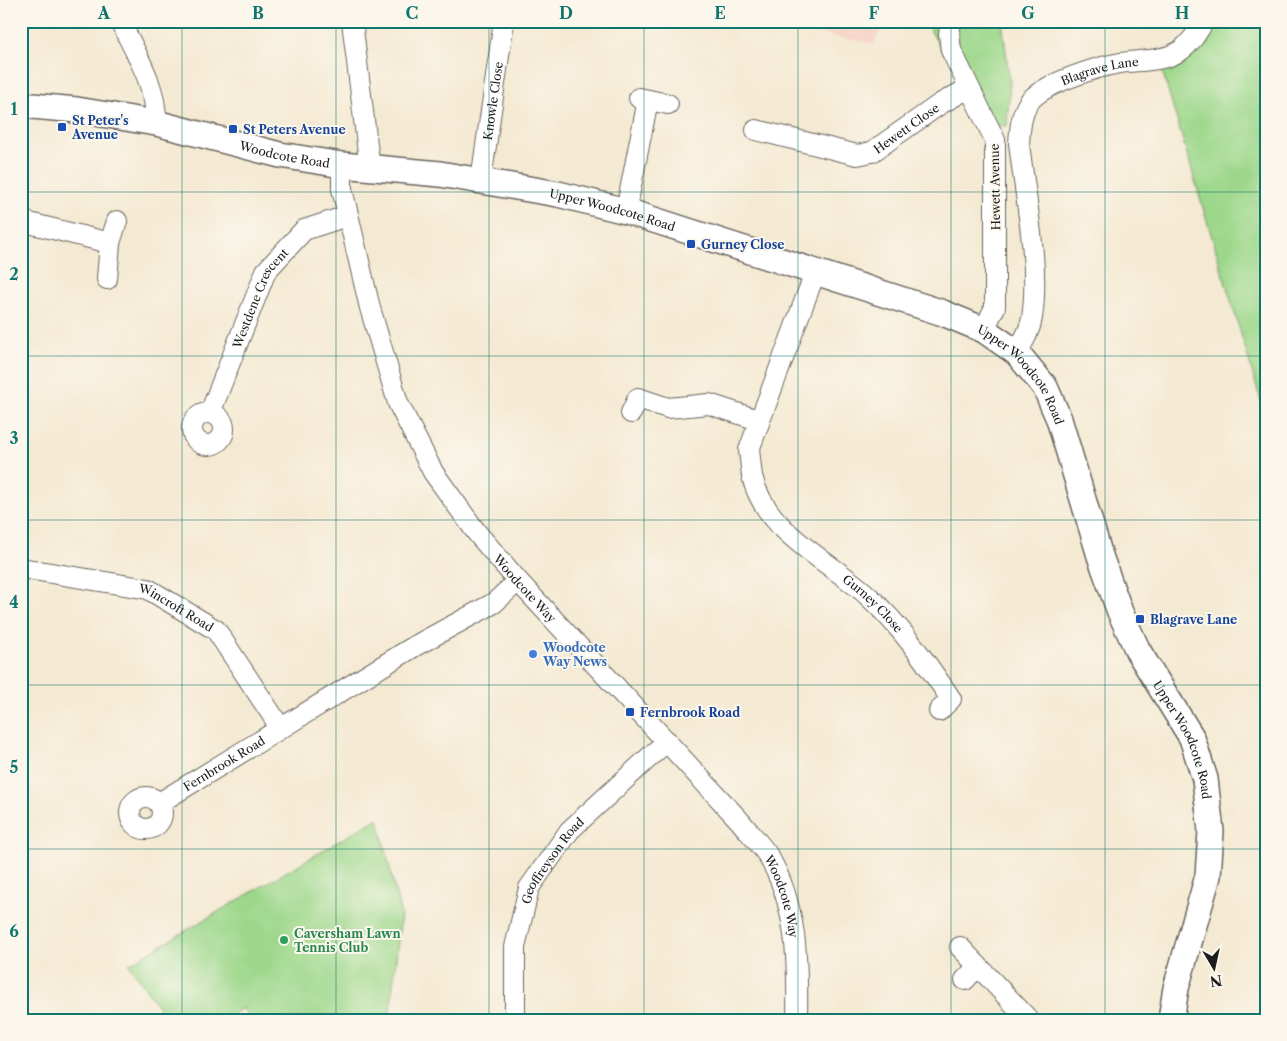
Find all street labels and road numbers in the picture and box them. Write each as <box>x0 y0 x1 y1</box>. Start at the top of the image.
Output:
street label: Blagrave Lane <box>1058 54 1140 88</box>
street label: Knowle Close <box>479 60 506 141</box>
street label: Hewett Close <box>870 100 942 156</box>
street label: Woodcote Road <box>237 137 332 171</box>
street label: Hewett Avenue <box>987 143 1003 230</box>
street label: Upper Woodcote Road <box>549 185 678 234</box>
street label: Westdene Crescent <box>229 244 292 351</box>
street label: Upper Woodcote Road <box>976 321 1068 427</box>
street label: Woodcote Way <box>490 550 560 625</box>
street label: Gurney Close <box>840 571 907 635</box>
street label: Wincroft Road <box>137 580 217 635</box>
street label: Upper Woodcote Road <box>1150 677 1215 801</box>
street label: Fernbrook Road <box>180 732 268 794</box>
street label: Geoffreyson Road <box>518 813 587 905</box>
street label: Woodcote Way <box>761 851 802 939</box>

